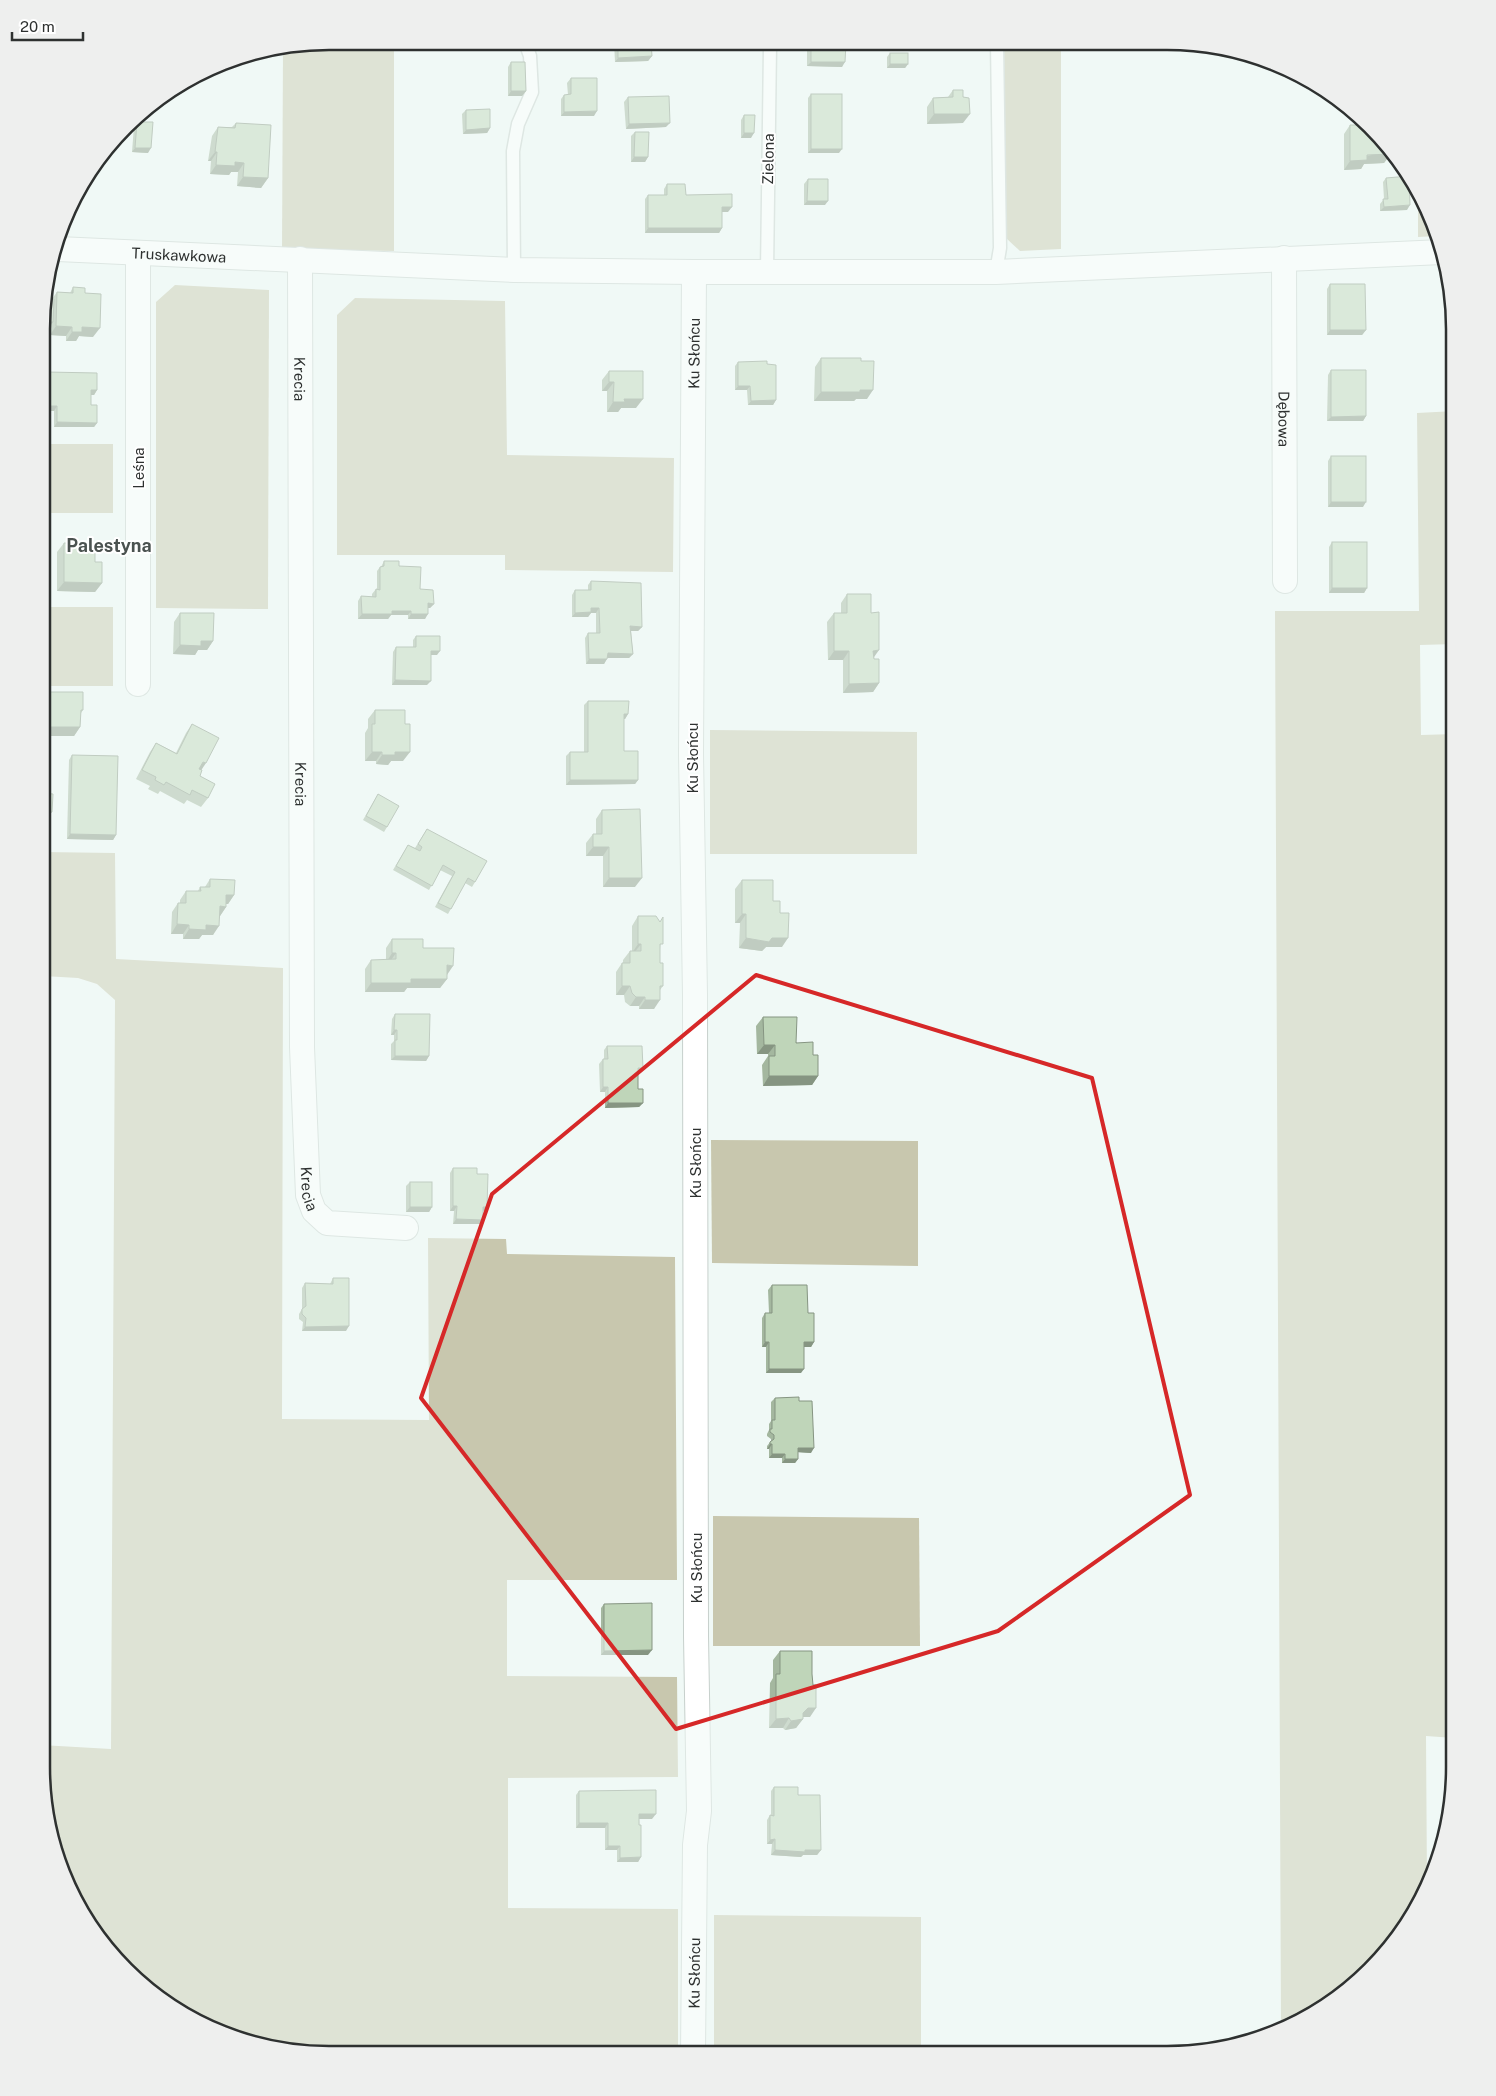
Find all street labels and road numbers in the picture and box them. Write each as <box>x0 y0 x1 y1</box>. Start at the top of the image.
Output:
street label: Zielona <box>759 133 777 185</box>
street label: Truskawkowa <box>131 244 227 265</box>
street label: Ku Słońcu <box>685 318 702 389</box>
street label: Krecia <box>292 357 309 401</box>
street label: Dębowa <box>1276 391 1293 447</box>
street label: Leśna <box>130 447 147 489</box>
street label: Ku Słońcu <box>684 722 701 794</box>
street label: Krecia <box>293 762 310 806</box>
street label: Ku Słońcu <box>687 1127 704 1199</box>
street label: Krecia <box>298 1166 322 1213</box>
street label: Ku Słońcu <box>688 1532 705 1604</box>
street label: Ku Słońcu <box>685 1937 703 2009</box>

